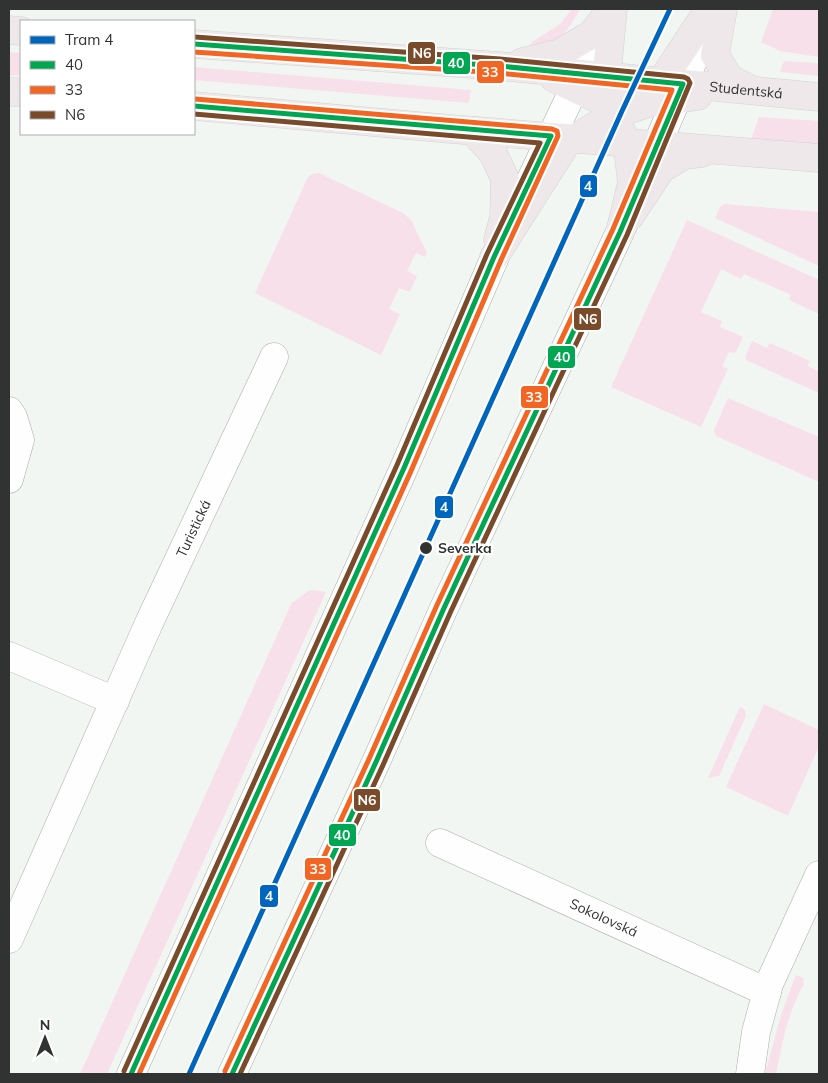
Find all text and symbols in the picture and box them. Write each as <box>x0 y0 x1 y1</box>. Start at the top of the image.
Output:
legend <box>20 20 195 135</box>
text: Tram 4 <box>65 30 113 49</box>
line badge: N6 <box>407 41 436 65</box>
text: N6 <box>413 44 431 62</box>
line badge: 40 <box>442 51 471 75</box>
text: 40 <box>448 54 464 72</box>
text: 40 <box>65 55 83 74</box>
line badge: 33 <box>476 60 505 84</box>
text: 33 <box>482 63 498 81</box>
street label: Studentská <box>709 77 783 102</box>
text: 33 <box>65 80 83 99</box>
text: N6 <box>65 105 85 124</box>
line badge: 4 <box>579 174 598 198</box>
text: 4 <box>584 177 593 195</box>
line badge: N6 <box>573 307 602 331</box>
text: N6 <box>579 310 597 328</box>
line badge: 40 <box>547 345 576 369</box>
text: 40 <box>554 348 570 366</box>
line badge: 33 <box>520 385 549 409</box>
text: 33 <box>526 388 542 406</box>
line badge: 4 <box>434 495 454 519</box>
street label: Turistická <box>172 497 215 560</box>
text: 4 <box>440 498 449 516</box>
place label: Severka <box>438 539 492 557</box>
marker: Severka <box>418 540 434 556</box>
line badge: N6 <box>353 788 381 812</box>
text: N6 <box>358 791 376 809</box>
line badge: 40 <box>328 823 357 847</box>
text: 40 <box>334 826 350 844</box>
line badge: 33 <box>304 857 332 881</box>
text: 33 <box>310 860 326 878</box>
line badge: 4 <box>259 884 279 908</box>
text: 4 <box>265 887 274 905</box>
street label: Sokolovská <box>567 894 641 941</box>
north arrow <box>20 1013 70 1063</box>
text: N <box>40 1016 50 1034</box>

